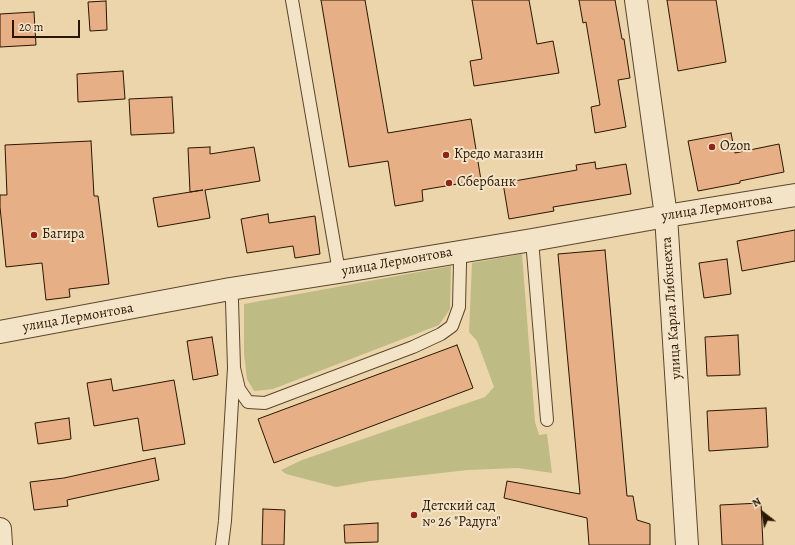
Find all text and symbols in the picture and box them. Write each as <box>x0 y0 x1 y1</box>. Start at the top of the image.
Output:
scale bar <box>14 12 82 38</box>
text: 20 m <box>19 19 43 35</box>
place label: Ozon <box>720 139 751 155</box>
marker: Ozon <box>707 142 717 152</box>
place label: Кредо магазин <box>454 147 544 163</box>
marker: Кредо магазин <box>441 150 451 160</box>
place label: Сбербанк <box>457 175 516 191</box>
marker: Сбербанк <box>444 178 454 188</box>
street label: улица Лермонтова <box>660 191 774 225</box>
place label: Багира <box>42 227 85 243</box>
marker: Багира <box>29 230 39 240</box>
street label: улица Карла Либкнехта <box>659 236 685 380</box>
street label: улица Лермонтова <box>340 244 454 280</box>
street label: улица Лермонтова <box>21 300 135 336</box>
north arrow <box>743 493 783 533</box>
text: N <box>749 494 764 511</box>
place label: Детский сад № 26 "Радуга" <box>422 499 501 532</box>
marker: Детский сад № 26 "Радуга" <box>409 510 419 520</box>

